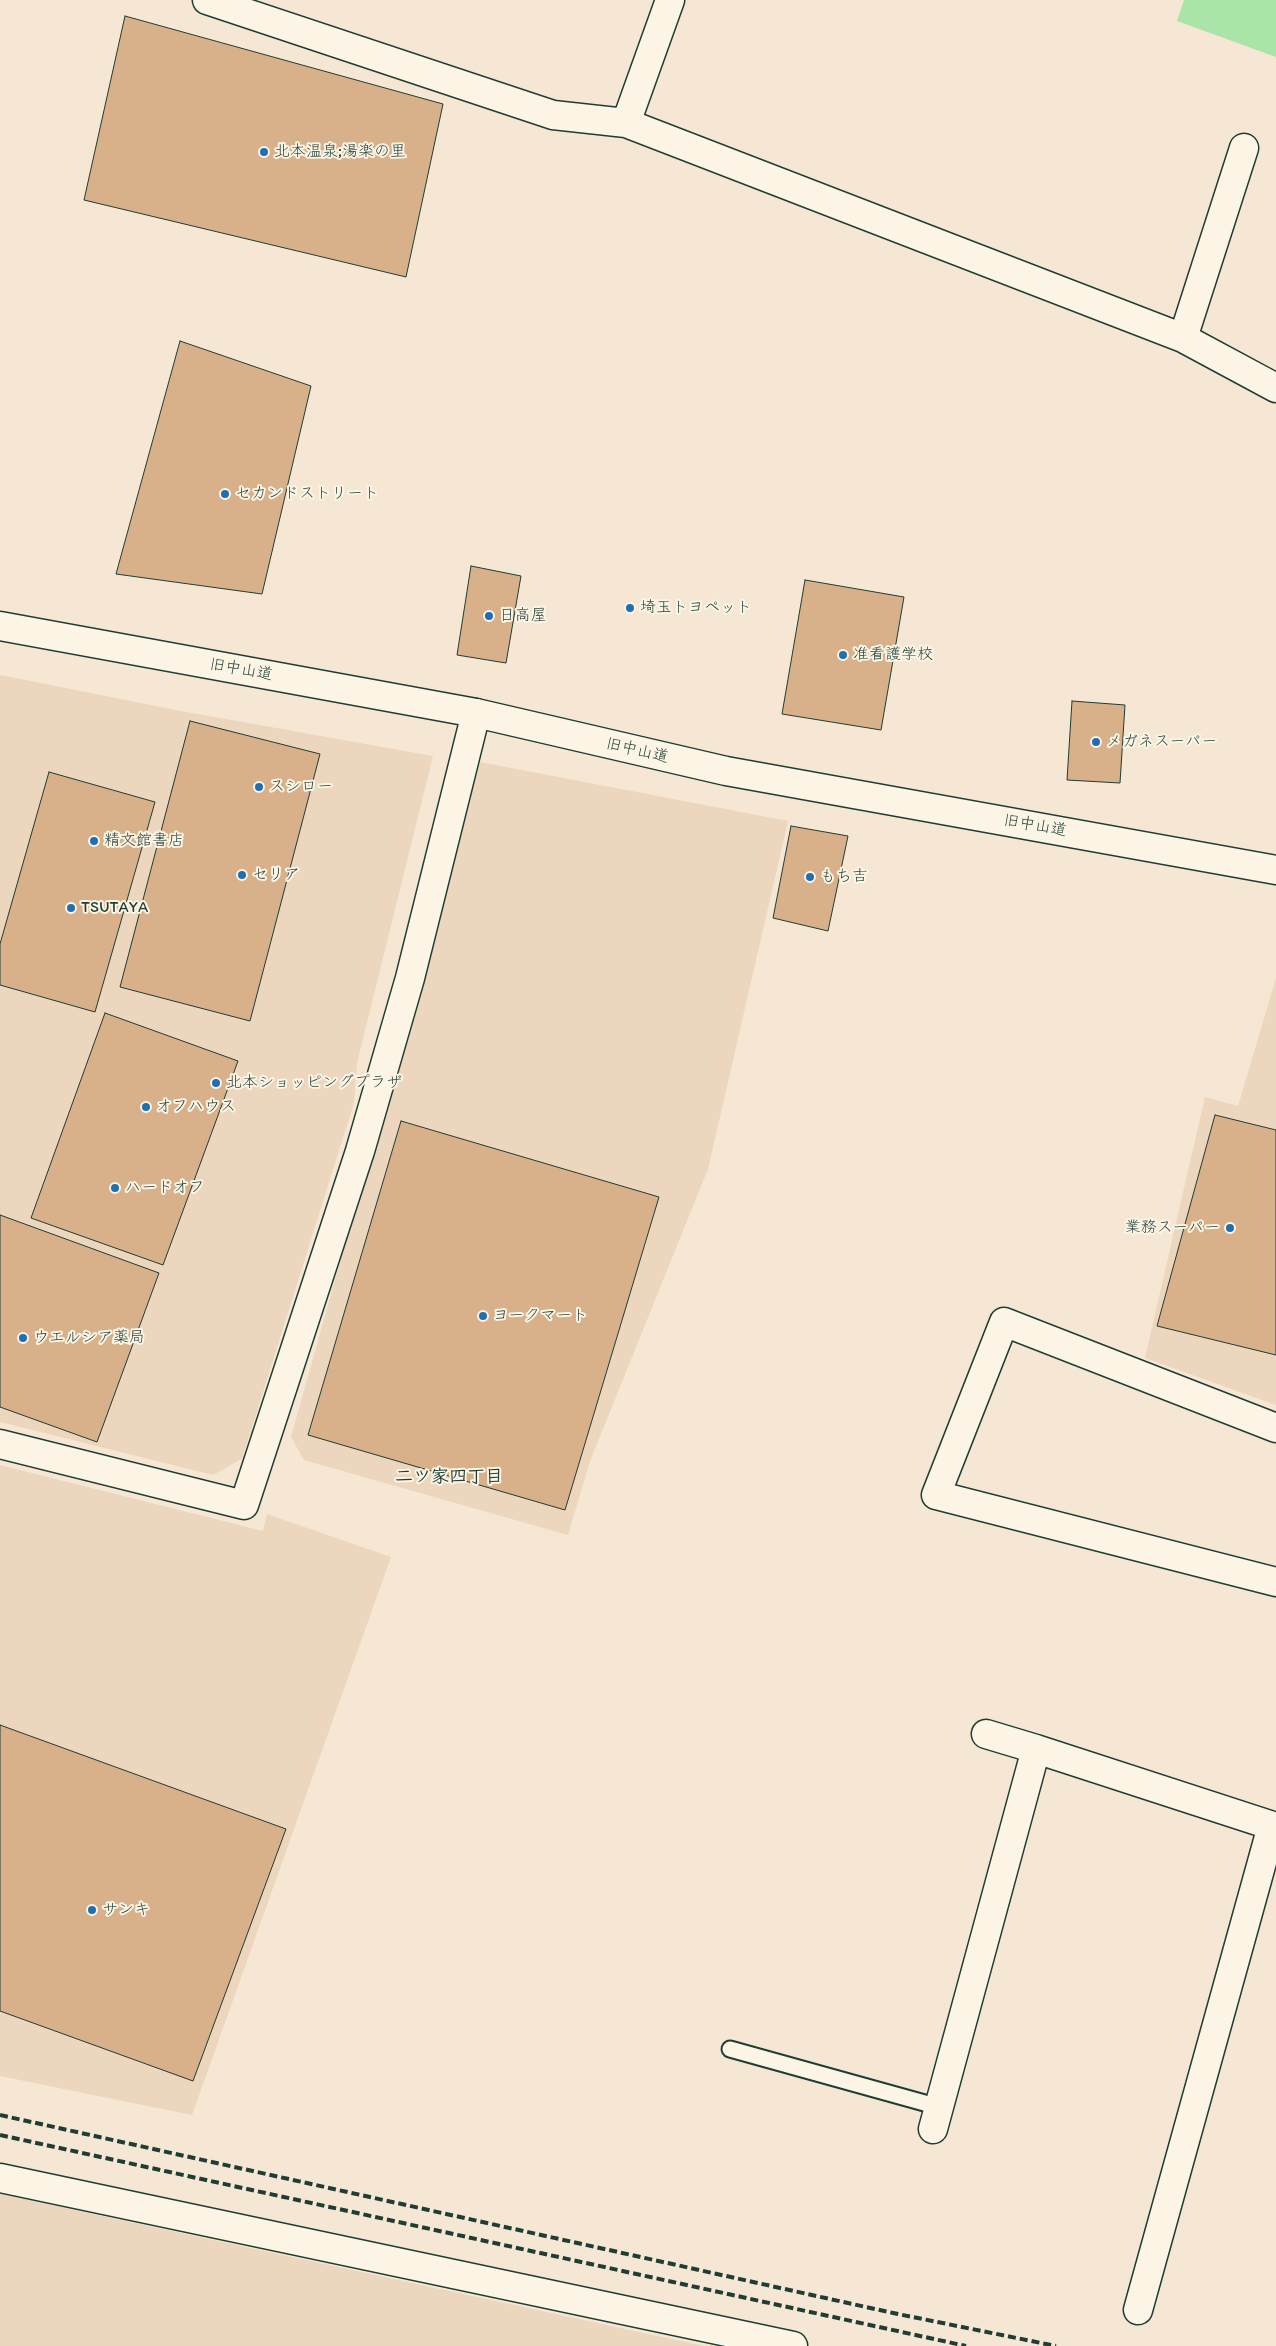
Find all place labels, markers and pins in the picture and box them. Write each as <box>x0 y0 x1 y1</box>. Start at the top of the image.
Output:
place label: 北本温泉;湯楽の里 <box>274 142 406 162</box>
marker: 北本温泉;湯楽の里 <box>258 146 270 158</box>
place label: セカンドストリート <box>235 484 379 504</box>
marker: セカンドストリート <box>219 488 231 500</box>
place label: 埼玉トヨペット <box>640 598 752 618</box>
marker: 埼玉トヨペット <box>624 602 636 614</box>
place label: 日高屋 <box>499 606 547 626</box>
marker: 日高屋 <box>483 610 495 622</box>
place label: 准看護学校 <box>853 645 933 665</box>
marker: 准看護学校 <box>837 649 849 661</box>
place label: メガネスーパー <box>1106 732 1217 752</box>
marker: メガネスーパー <box>1090 736 1102 748</box>
place label: スシロー <box>269 777 333 797</box>
marker: スシロー <box>253 781 265 793</box>
place label: 精文館書店 <box>104 831 184 851</box>
marker: 精文館書店 <box>88 835 100 847</box>
place label: セリア <box>252 865 300 885</box>
place label: もち吉 <box>820 867 868 887</box>
marker: セリア <box>236 869 248 881</box>
marker: もち吉 <box>804 871 816 883</box>
place label: TSUTAYA <box>81 898 148 918</box>
marker: TSUTAYA <box>65 902 77 914</box>
place label: 北本ショッピングプラザ <box>226 1073 402 1093</box>
marker: 北本ショッピングプラザ <box>210 1077 222 1089</box>
place label: オフハウス <box>156 1097 236 1117</box>
marker: オフハウス <box>140 1101 152 1113</box>
place label: ハードオフ <box>125 1178 205 1198</box>
marker: ハードオフ <box>109 1182 121 1194</box>
place label: 業務スーパー <box>1125 1218 1220 1238</box>
marker: 業務スーパー <box>1224 1222 1236 1234</box>
place label: ヨークマート <box>493 1306 588 1326</box>
marker: ヨークマート <box>477 1310 489 1322</box>
place label: ウエルシア薬局 <box>33 1328 145 1348</box>
marker: ウエルシア薬局 <box>17 1332 29 1344</box>
place label: サンキ <box>102 1900 150 1920</box>
marker: サンキ <box>86 1904 98 1916</box>

